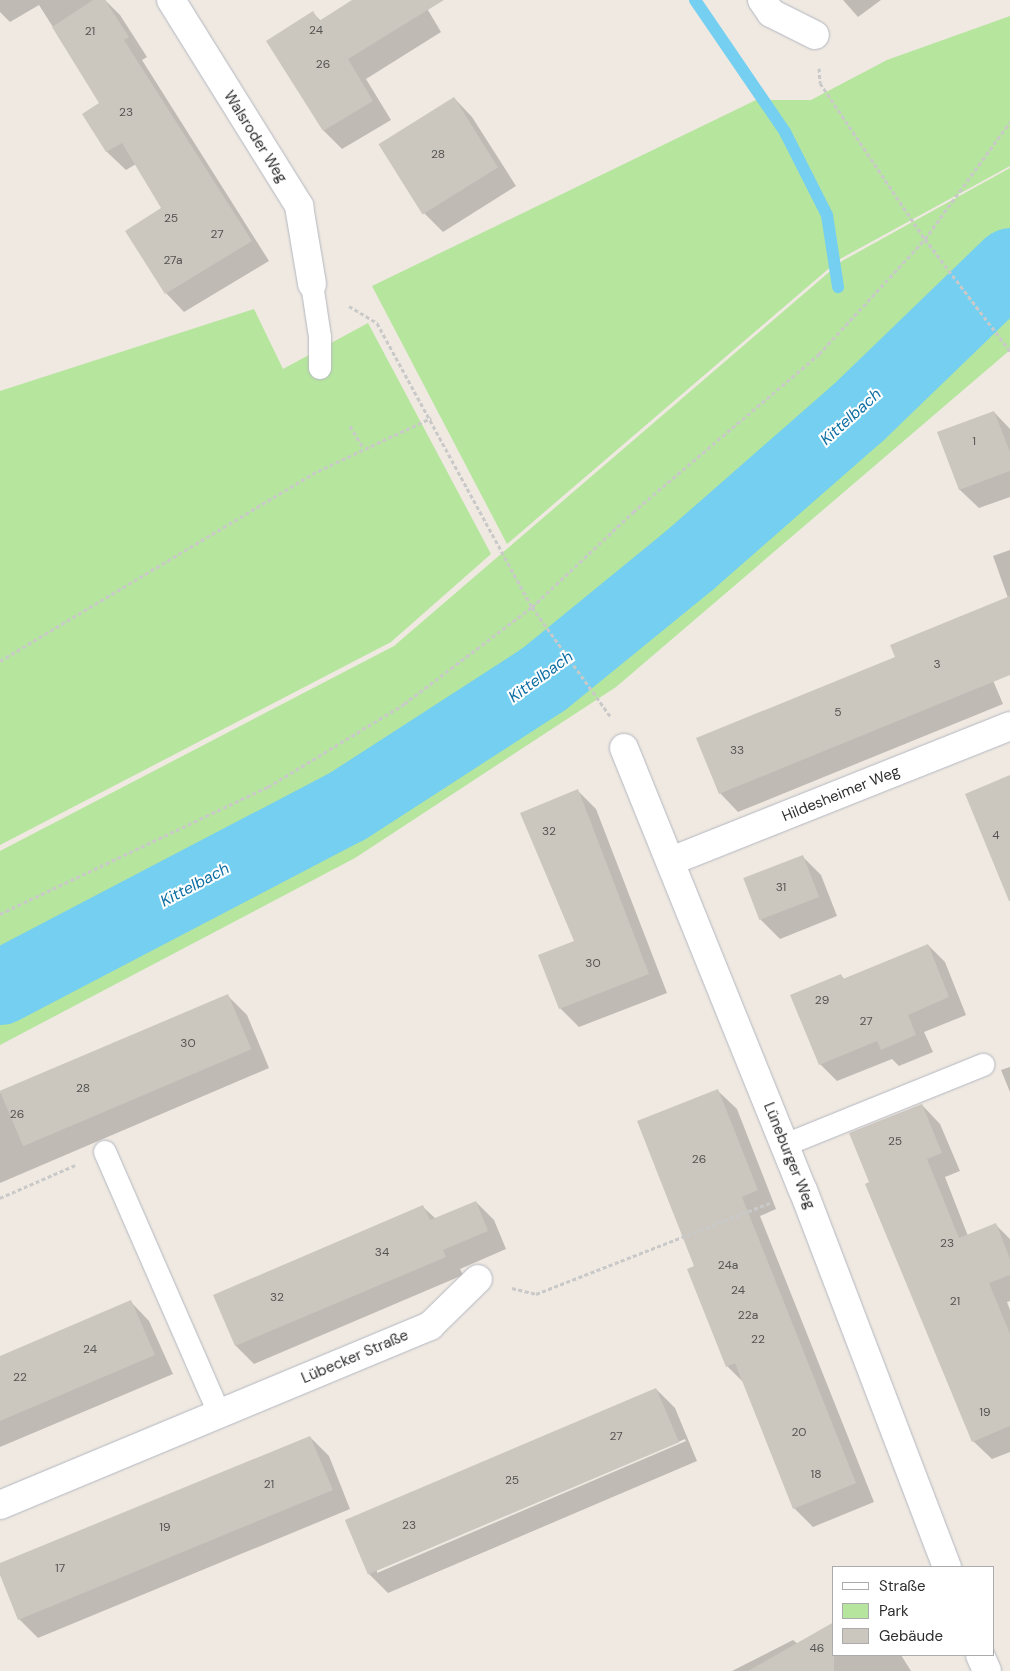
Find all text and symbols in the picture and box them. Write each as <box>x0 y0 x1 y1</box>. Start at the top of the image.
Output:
house number: 24 <box>309 24 323 38</box>
house number: 21 <box>85 25 95 39</box>
house number: 26 <box>316 58 330 72</box>
street label: Walsroder Weg <box>220 88 290 186</box>
house number: 23 <box>119 106 133 120</box>
house number: 28 <box>431 148 445 162</box>
house number: 25 <box>164 212 178 226</box>
house number: 27 <box>210 228 224 242</box>
house number: 27a <box>163 254 183 268</box>
water label: Kittelbach <box>817 385 885 449</box>
house number: 1 <box>972 435 976 449</box>
water label: Kittelbach <box>505 647 577 707</box>
house number: 3 <box>933 658 941 672</box>
house number: 5 <box>834 706 842 720</box>
house number: 33 <box>730 744 744 758</box>
street label: Hildesheimer Weg <box>780 762 902 826</box>
house number: 32 <box>542 825 556 839</box>
house number: 4 <box>992 829 1000 843</box>
water label: Kittelbach <box>157 859 233 911</box>
house number: 31 <box>776 881 786 895</box>
house number: 30 <box>585 957 601 971</box>
house number: 29 <box>815 994 829 1008</box>
house number: 27 <box>859 1015 873 1029</box>
house number: 30 <box>180 1037 196 1051</box>
house number: 28 <box>76 1082 90 1096</box>
street label: Lüneburger Weg <box>759 1100 819 1212</box>
house number: 26 <box>10 1108 24 1122</box>
house number: 25 <box>888 1135 902 1149</box>
house number: 26 <box>692 1153 706 1167</box>
house number: 23 <box>940 1237 954 1251</box>
house number: 34 <box>375 1246 389 1260</box>
house number: 24a <box>718 1259 738 1273</box>
house number: 24 <box>731 1284 745 1298</box>
house number: 32 <box>270 1291 284 1305</box>
house number: 21 <box>950 1295 960 1309</box>
house number: 22a <box>738 1309 758 1323</box>
street label: Lübecker Straße <box>299 1326 411 1388</box>
house number: 22 <box>751 1333 765 1347</box>
house number: 24 <box>83 1343 97 1357</box>
house number: 22 <box>13 1371 27 1385</box>
house number: 19 <box>979 1406 991 1420</box>
house number: 20 <box>792 1426 806 1440</box>
house number: 27 <box>609 1430 623 1444</box>
house number: 18 <box>810 1468 822 1482</box>
house number: 25 <box>505 1474 519 1488</box>
house number: 21 <box>264 1478 274 1492</box>
house number: 23 <box>402 1519 416 1533</box>
house number: 19 <box>159 1521 171 1535</box>
house number: 17 <box>55 1562 65 1576</box>
legend <box>832 1566 995 1656</box>
text: Straße <box>879 1576 926 1596</box>
text: Park <box>879 1601 909 1621</box>
text: Gebäude <box>879 1626 943 1646</box>
house number: 46 <box>810 1642 824 1656</box>

